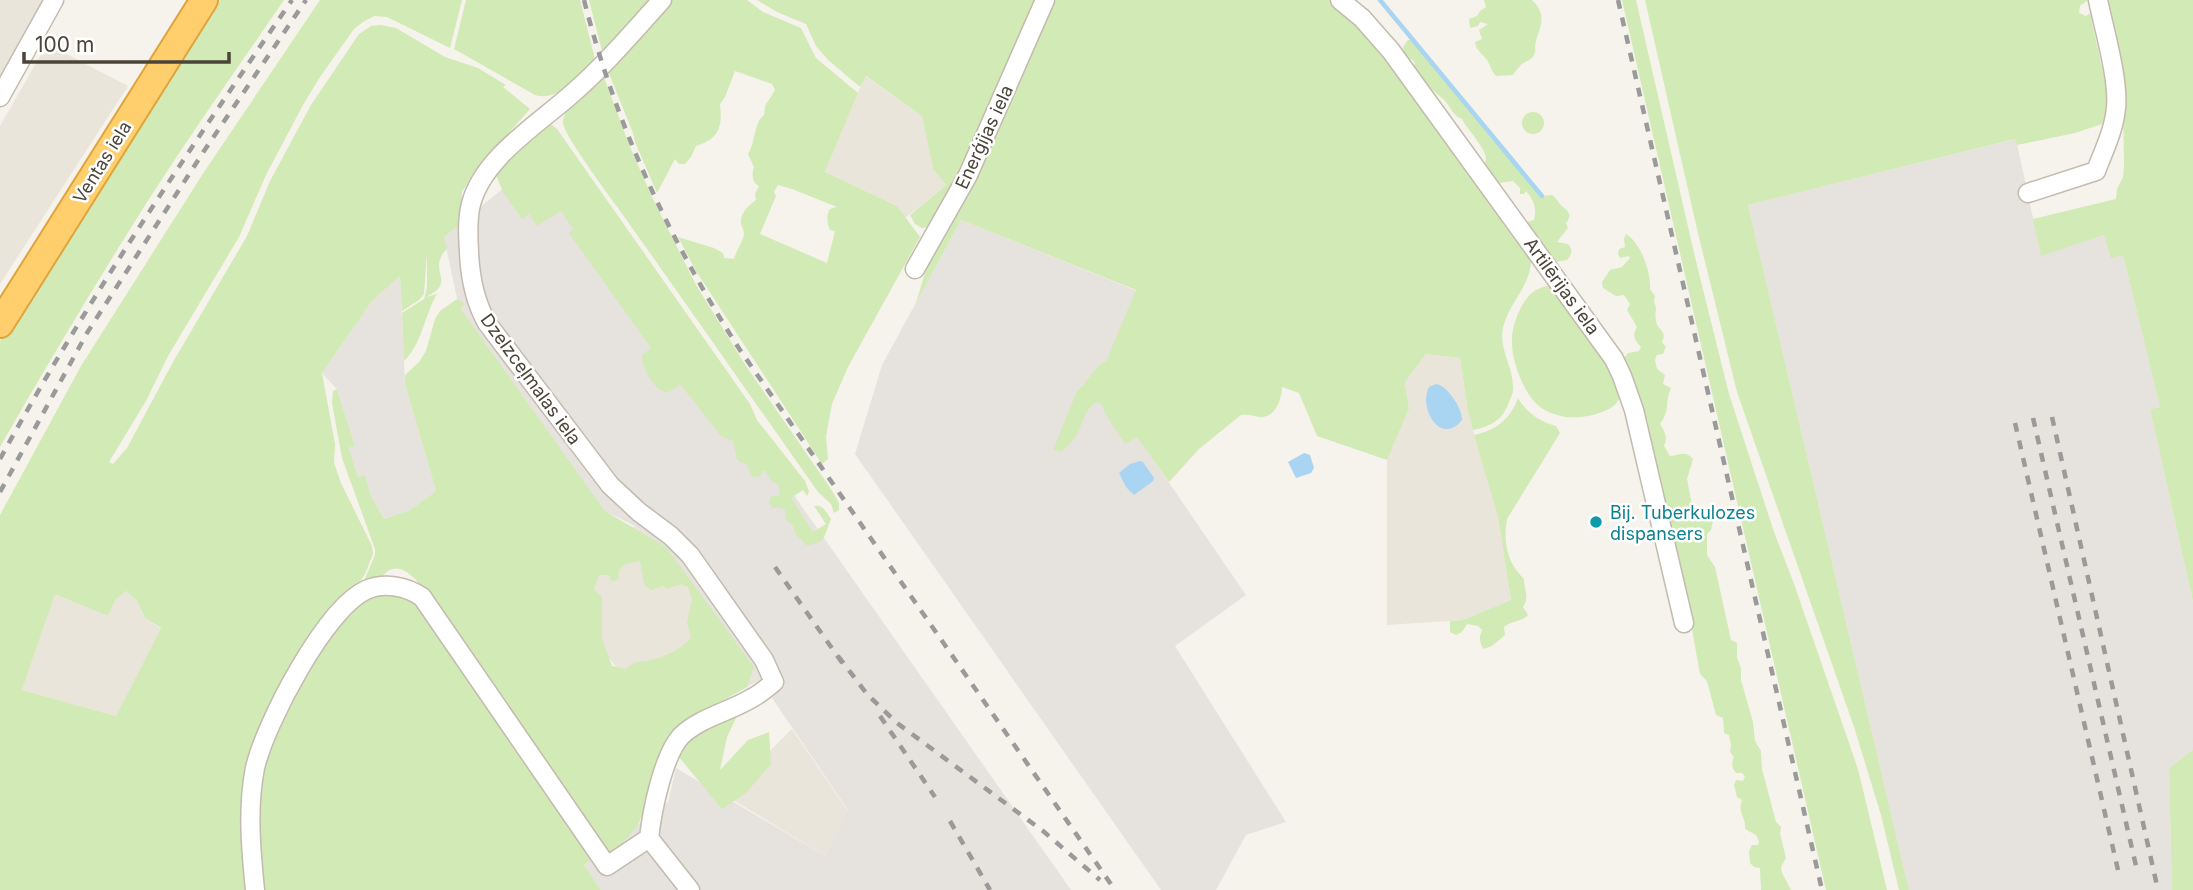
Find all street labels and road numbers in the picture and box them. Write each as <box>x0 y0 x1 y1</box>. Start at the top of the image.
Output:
street label: Enerģijas iela <box>951 82 1017 192</box>
street label: Ventas iela <box>69 117 135 207</box>
street label: Artilērijas iela <box>1520 234 1604 338</box>
street label: Dzelzceļmalas iela <box>476 309 586 449</box>

